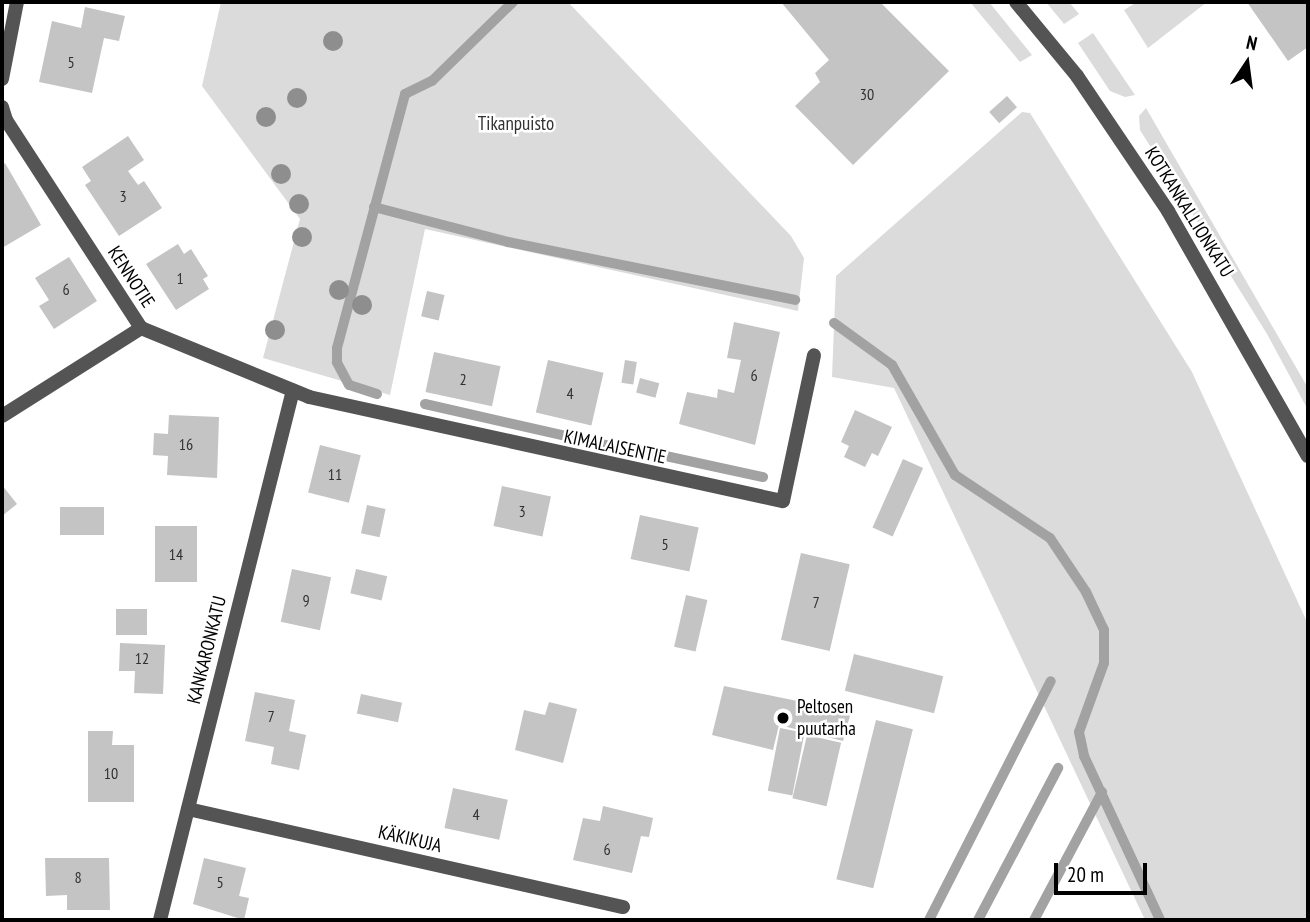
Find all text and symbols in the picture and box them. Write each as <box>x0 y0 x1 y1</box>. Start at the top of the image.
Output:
north arrow <box>1212 28 1282 98</box>
text: N <box>1244 30 1259 55</box>
house number: 5 <box>67 52 75 72</box>
house number: 30 <box>860 84 874 104</box>
park label: Tikanpuisto <box>478 113 554 135</box>
street label: KOTKANKALLIONKATU <box>1140 143 1238 281</box>
house number: 3 <box>119 186 127 206</box>
street label: KENNOTIE <box>103 242 159 312</box>
house number: 1 <box>176 268 184 288</box>
house number: 6 <box>62 279 70 299</box>
house number: 6 <box>750 365 758 385</box>
house number: 2 <box>459 369 467 389</box>
house number: 4 <box>566 383 574 403</box>
street label: KIMALAISENTIE <box>562 425 668 469</box>
house number: 16 <box>179 434 193 454</box>
house number: 11 <box>328 464 342 484</box>
house number: 3 <box>518 501 526 521</box>
house number: 5 <box>661 534 669 554</box>
house number: 14 <box>169 544 183 564</box>
house number: 9 <box>302 590 310 610</box>
house number: 7 <box>812 592 820 612</box>
street label: KANKARONKATU <box>183 594 231 706</box>
house number: 12 <box>135 648 149 668</box>
place label: Peltosen puutarha <box>797 696 856 740</box>
house number: 7 <box>267 706 275 726</box>
marker: Peltosen puutarha <box>775 710 791 726</box>
house number: 10 <box>104 763 118 783</box>
house number: 4 <box>472 804 480 824</box>
street label: KÄKIKUJA <box>376 821 444 857</box>
house number: 6 <box>603 839 611 859</box>
scale bar <box>1058 848 1151 892</box>
text: 20 m <box>1067 861 1104 888</box>
house number: 8 <box>74 867 82 887</box>
house number: 5 <box>216 872 224 892</box>

